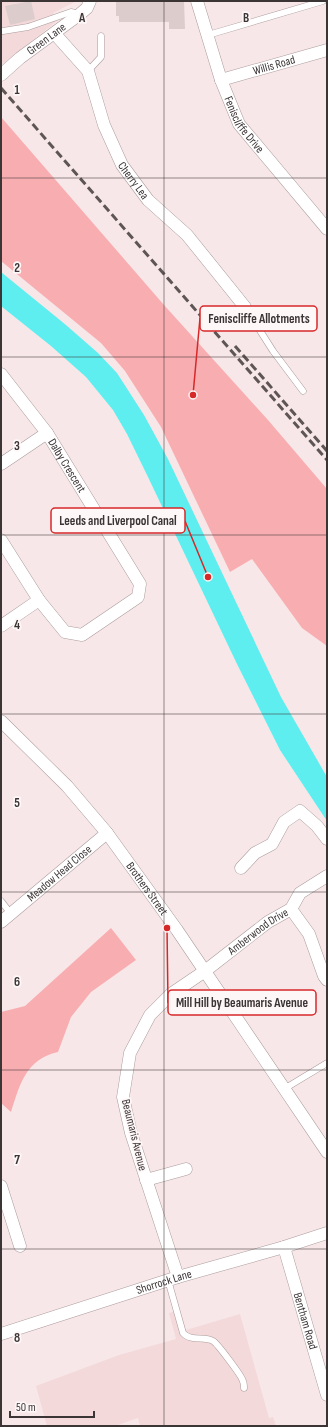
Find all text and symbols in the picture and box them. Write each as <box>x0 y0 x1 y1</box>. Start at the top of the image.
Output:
text: A <box>78 10 86 26</box>
text: B <box>243 10 249 26</box>
street label: Green Lane <box>24 19 69 58</box>
street label: Willis Road <box>251 52 297 78</box>
text: 1 <box>14 82 20 98</box>
street label: Feniscliffe Drive <box>221 94 268 156</box>
street label: Cherry Lea <box>115 159 153 203</box>
text: 2 <box>14 260 20 276</box>
callout: Feniscliffe Allotments <box>200 306 317 331</box>
text: Feniscliffe Allotments <box>208 311 310 327</box>
street label: Dalby Crescent <box>45 436 90 496</box>
text: 3 <box>14 438 20 454</box>
callout: Leeds and Liverpool Canal <box>51 508 185 533</box>
text: Leeds and Liverpool Canal <box>59 513 177 529</box>
text: 4 <box>14 617 20 633</box>
text: 5 <box>14 795 20 811</box>
street label: Meadow Head Close <box>24 842 95 905</box>
street label: Brothers Street <box>123 859 172 919</box>
street label: Amberwood Drive <box>224 904 291 959</box>
text: 6 <box>14 974 20 990</box>
callout: Mill Hill by Beaumaris Avenue <box>168 990 316 1015</box>
text: Mill Hill by Beaumaris Avenue <box>176 995 309 1011</box>
street label: Beaumaris Avenue <box>118 1098 150 1173</box>
text: 7 <box>14 1152 20 1168</box>
street label: Shorrock Lane <box>134 1266 193 1298</box>
street label: Bentham Road <box>290 1291 321 1351</box>
text: 8 <box>14 1330 20 1346</box>
scale bar <box>10 1393 94 1419</box>
text: 50 m <box>16 1400 36 1415</box>

